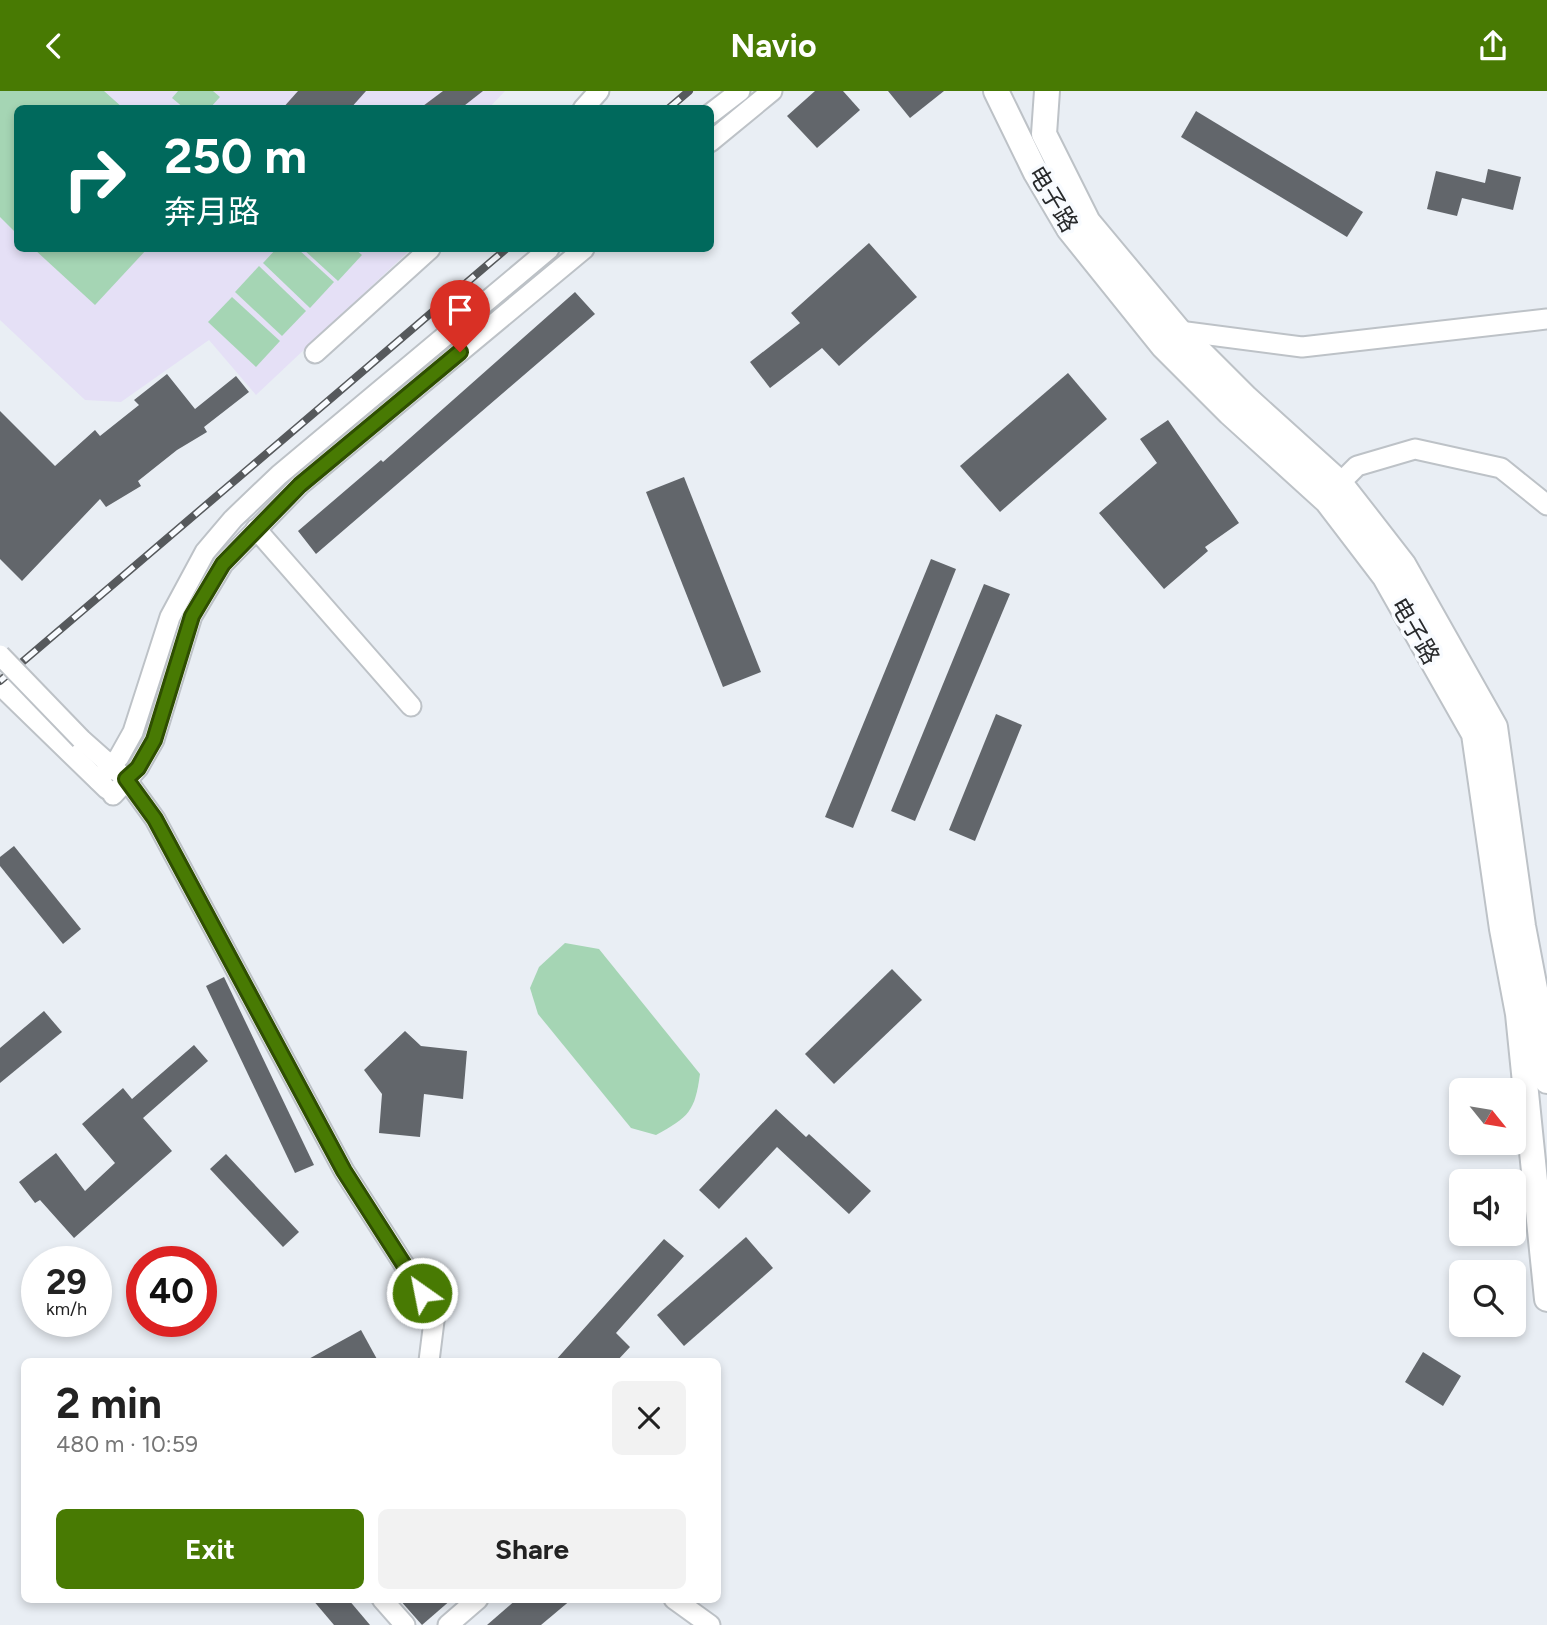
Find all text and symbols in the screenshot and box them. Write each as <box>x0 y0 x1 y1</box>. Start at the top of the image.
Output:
icon: back <box>35 27 73 65</box>
text: Navio <box>730 27 817 65</box>
icon: share <box>1474 27 1512 65</box>
text: 250 m <box>164 126 307 185</box>
icon: right <box>49 133 140 224</box>
street label: 电子路 <box>1022 160 1084 237</box>
text: 奔月路 <box>164 193 260 231</box>
pin <box>430 280 490 352</box>
icon: arrive <box>441 291 479 329</box>
street label: 电子路 <box>1385 592 1446 669</box>
north arrow <box>1449 1078 1526 1155</box>
map controls <box>1449 1078 1526 1337</box>
button: sound <box>1449 1169 1526 1246</box>
speed limit sign: 40 <box>126 1246 217 1337</box>
position arrow <box>385 1256 459 1330</box>
button: search <box>1449 1260 1526 1337</box>
text: 29 <box>46 1261 87 1303</box>
text: km/h <box>46 1298 87 1320</box>
text: 2 min <box>56 1378 162 1429</box>
button: close <box>612 1381 686 1455</box>
text: 480 m · 10:59 <box>56 1430 198 1458</box>
button: Exit <box>56 1509 364 1589</box>
button: Share <box>378 1509 686 1589</box>

